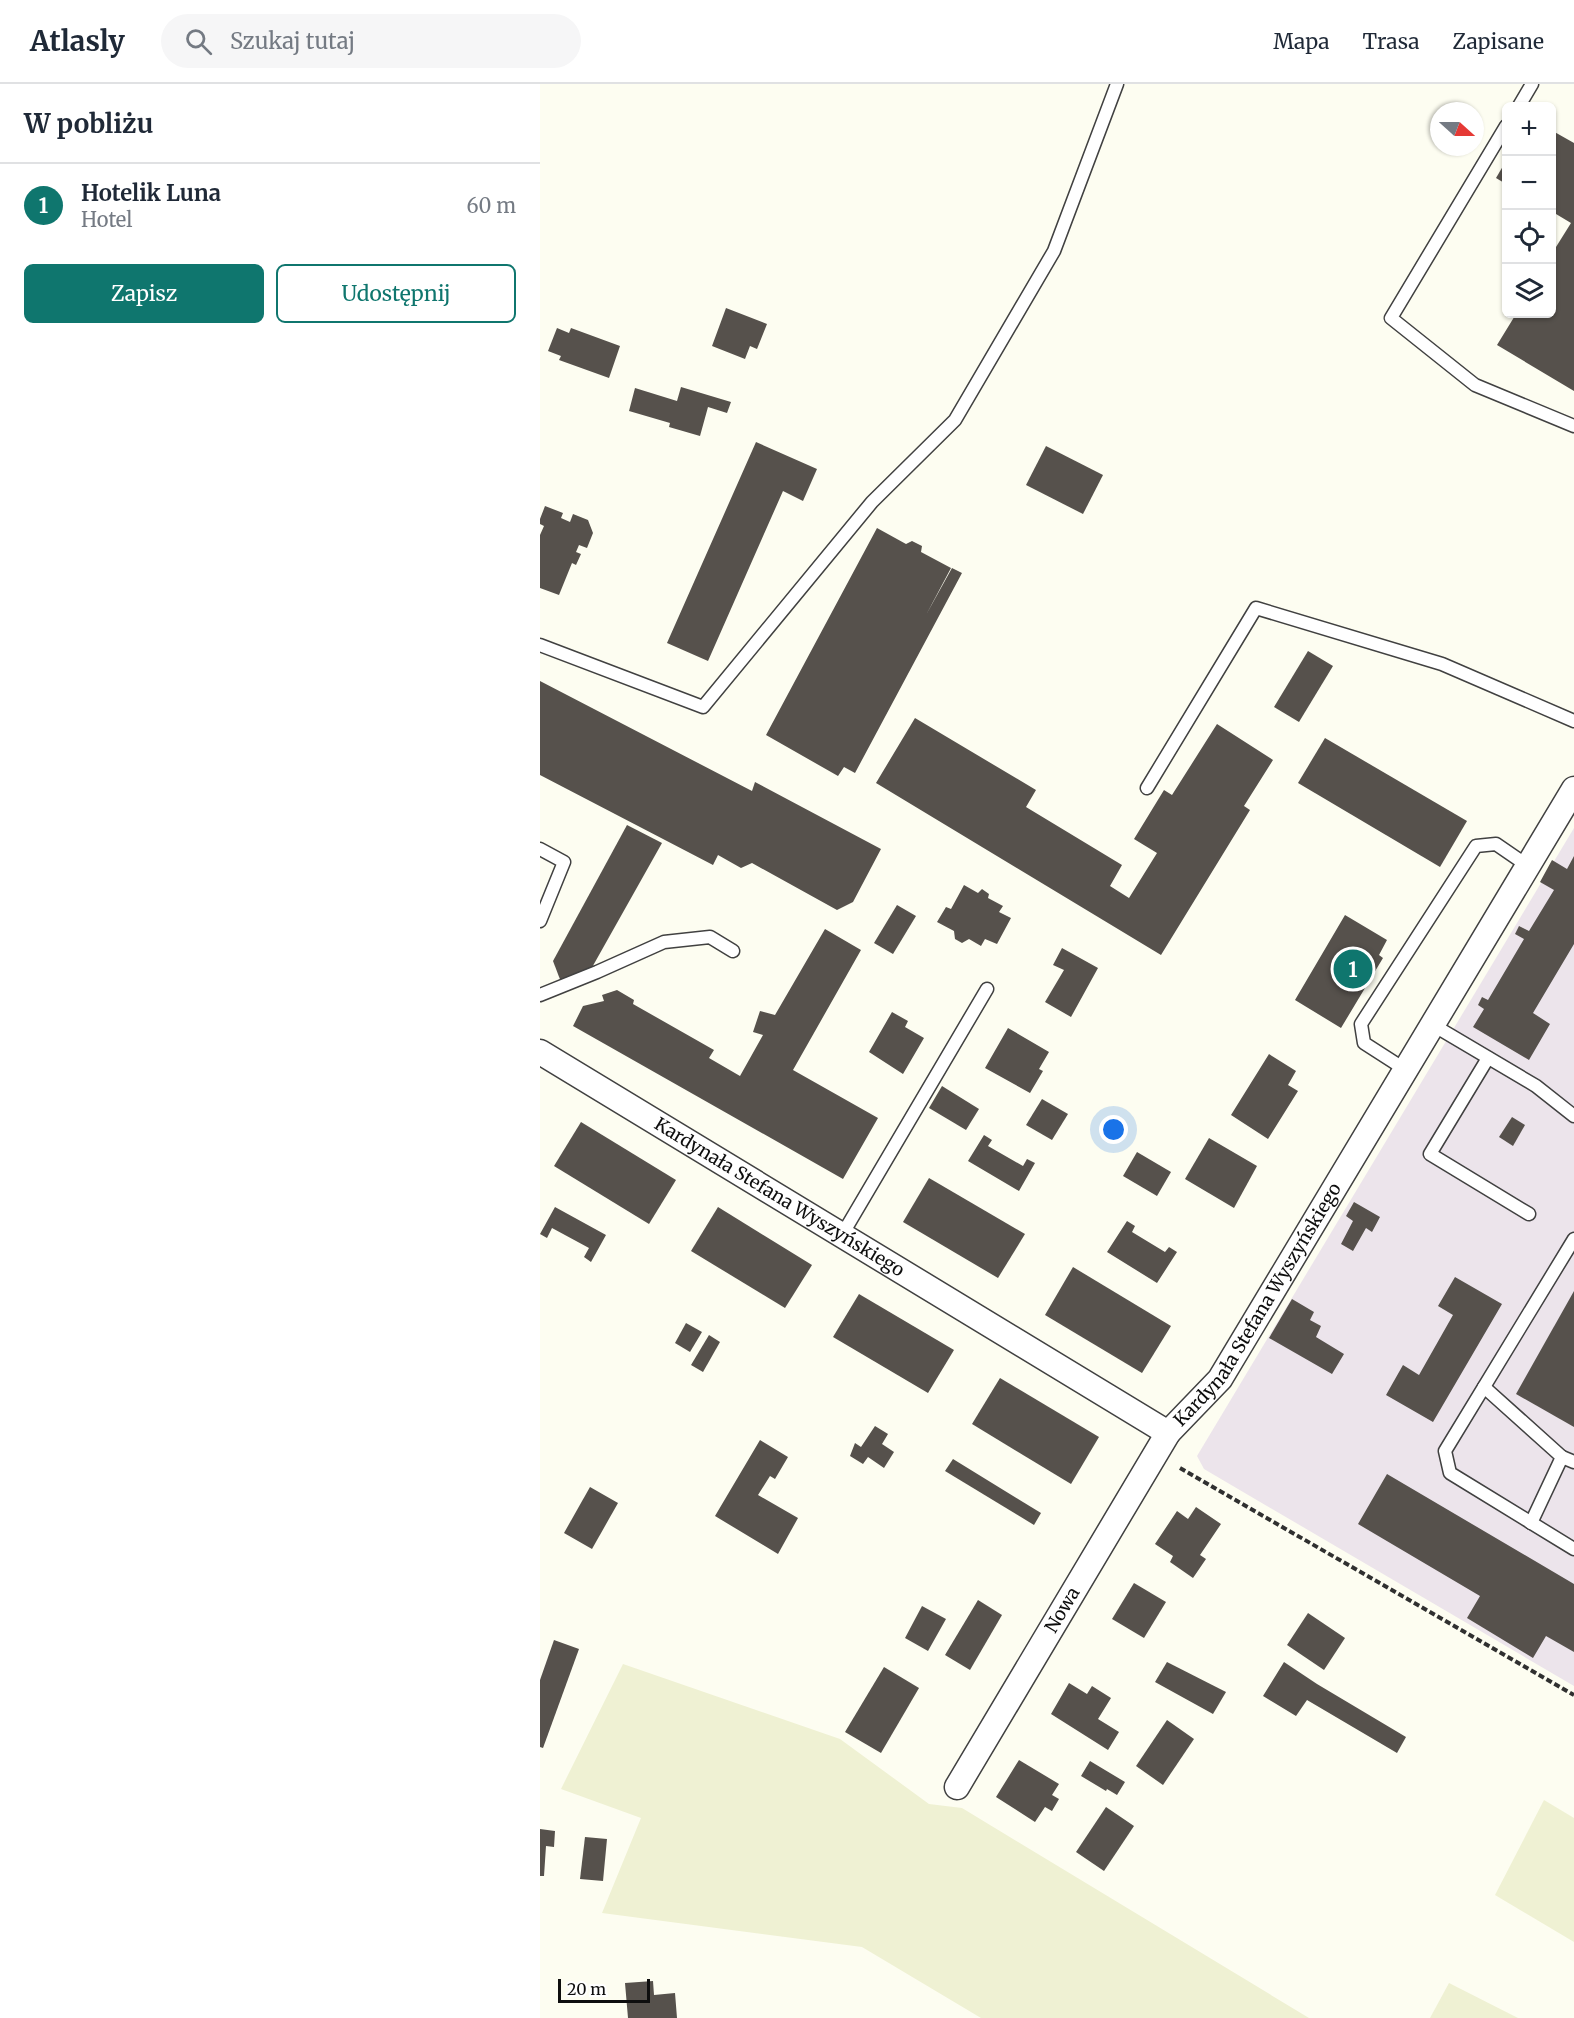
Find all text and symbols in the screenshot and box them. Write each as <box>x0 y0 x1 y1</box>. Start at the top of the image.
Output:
search box <box>161 14 581 68</box>
text: Atlasly <box>30 23 125 59</box>
icon: search <box>182 25 215 58</box>
text: Szukaj tutaj <box>230 27 355 55</box>
text: Mapa <box>1273 28 1330 55</box>
text: Trasa <box>1363 28 1420 55</box>
text: Zapisane <box>1453 28 1544 55</box>
north arrow <box>1430 102 1484 156</box>
map controls <box>1502 102 1556 318</box>
button: + <box>1502 102 1556 156</box>
text: W pobliżu <box>24 107 153 140</box>
button: − <box>1502 156 1556 210</box>
text: Hotelik Luna <box>81 179 221 207</box>
text: 1 <box>39 193 48 218</box>
text: 60 m <box>466 193 516 218</box>
text: Hotel <box>81 207 132 232</box>
button: locate <box>1502 210 1556 264</box>
button: Zapisz <box>24 264 264 323</box>
button: Udostępnij <box>276 264 516 323</box>
button: layers <box>1502 264 1556 318</box>
pin: 1 <box>1334 946 1372 992</box>
street label: Kardynała Stefana Wyszyńskiego <box>650 1112 909 1281</box>
your location <box>1099 1115 1128 1144</box>
street label: Kardynała Stefana Wyszyńskiego <box>1169 1179 1346 1431</box>
street label: Nowa <box>1040 1583 1085 1637</box>
scale bar <box>558 1976 650 2004</box>
text: 20 m <box>567 1979 606 1999</box>

